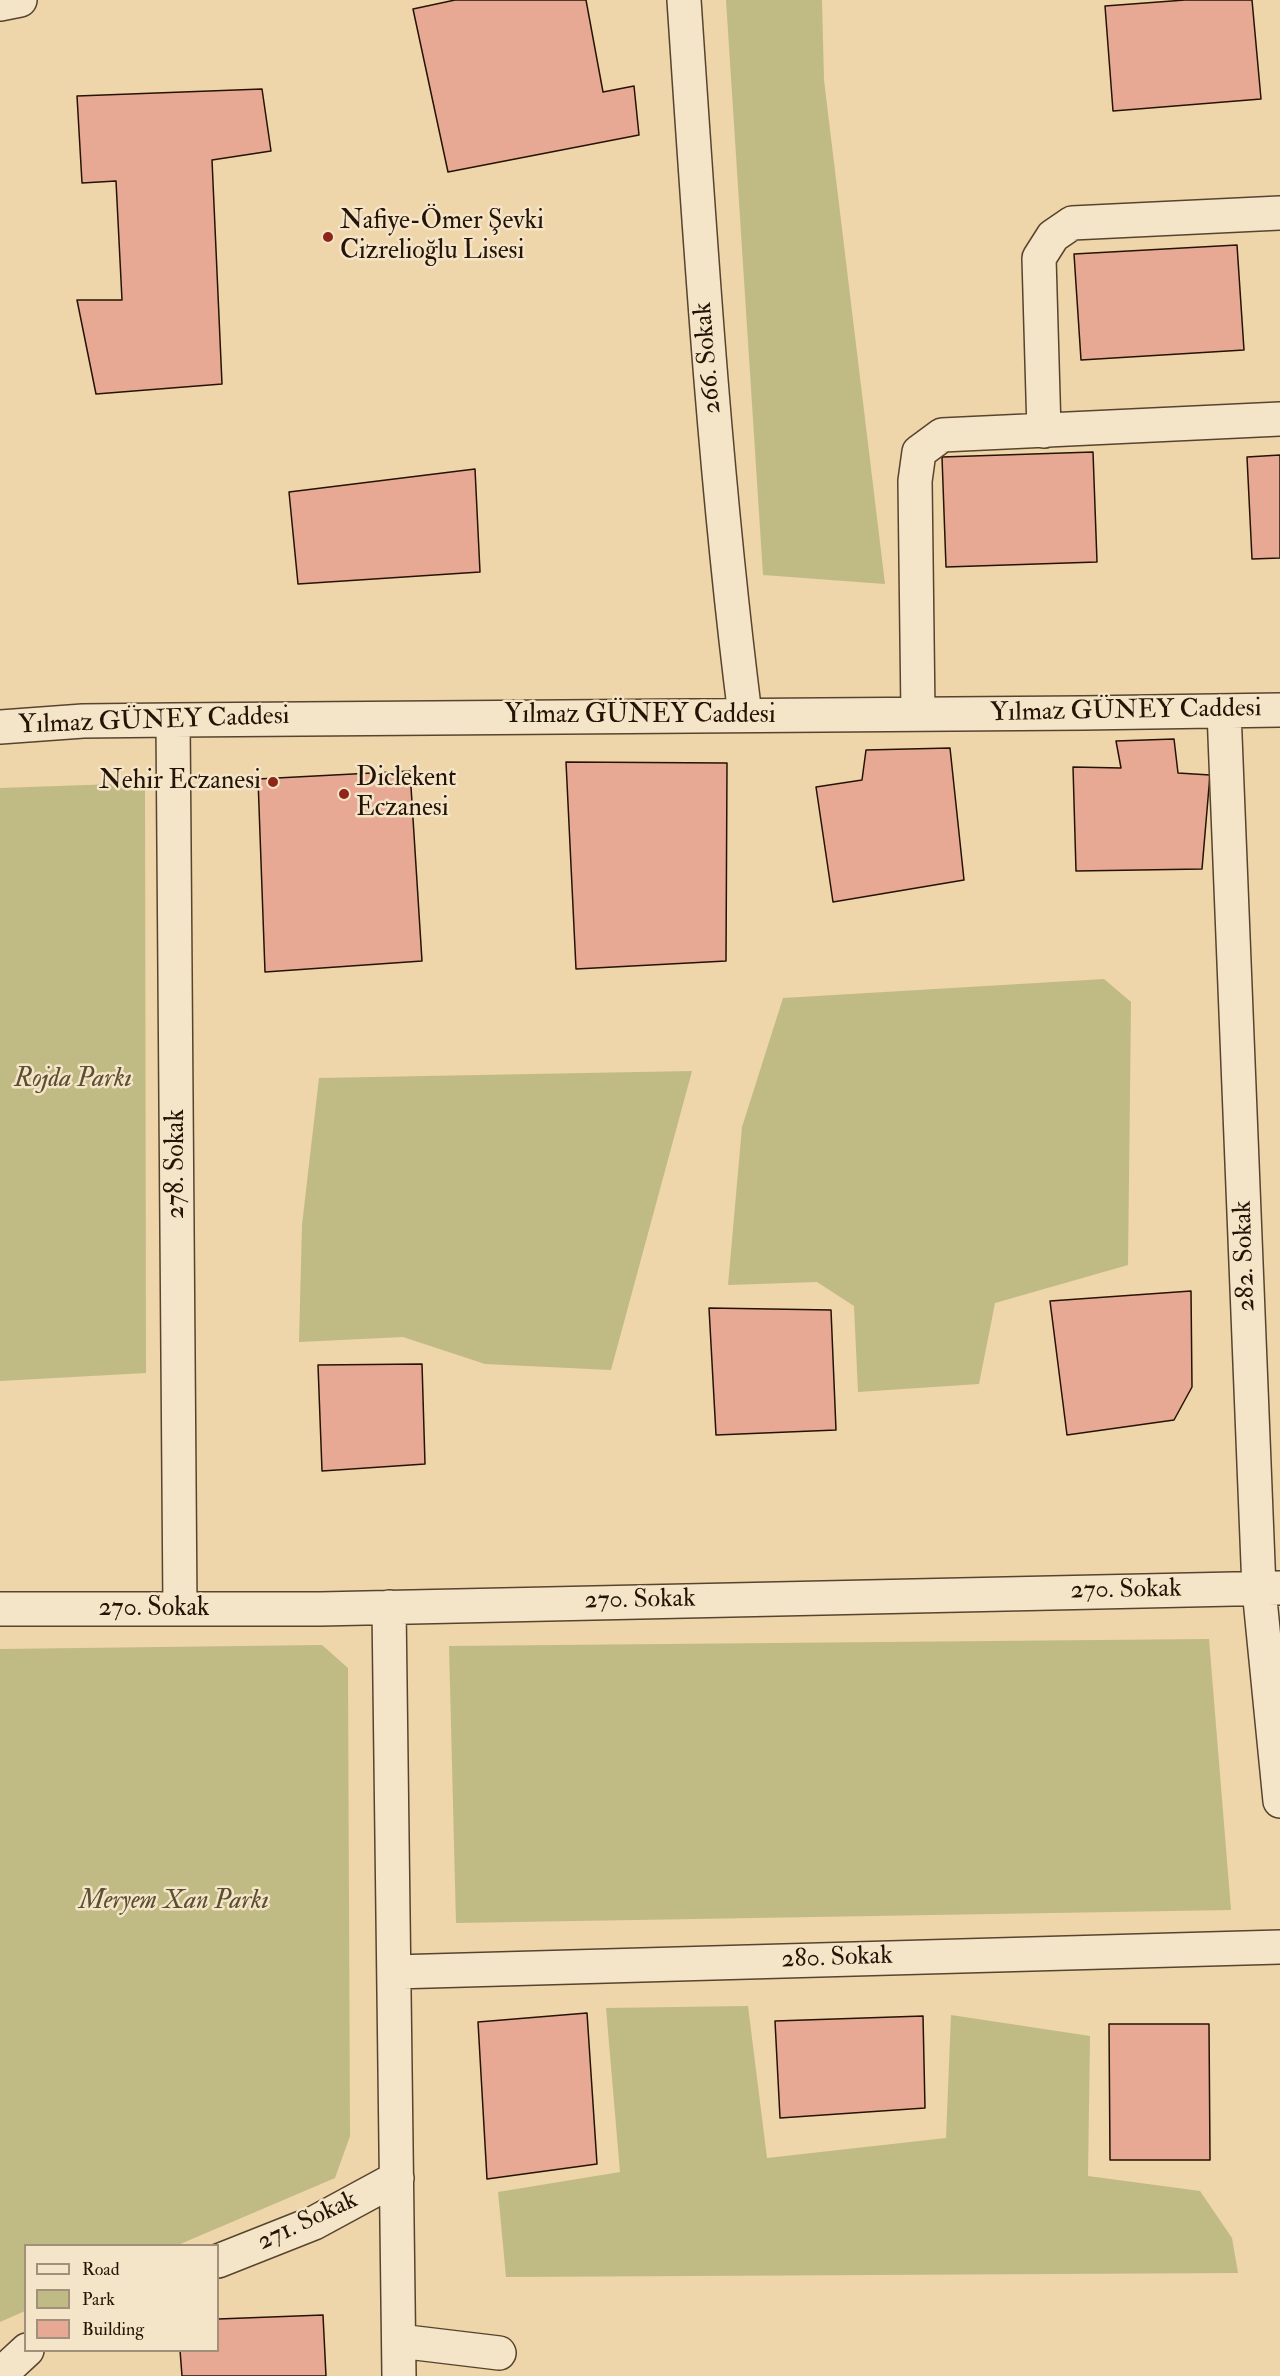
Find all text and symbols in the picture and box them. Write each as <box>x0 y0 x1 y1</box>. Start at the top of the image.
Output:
place label: Nafiye-Ömer Şevki Cizrelioğlu Lisesi <box>340 206 544 268</box>
marker: Nafiye-Ömer Şevki Cizrelioğlu Lisesi <box>321 230 335 244</box>
street label: 266. Sokak <box>689 301 729 415</box>
street label: Yılmaz GÜNEY Caddesi <box>990 694 1262 730</box>
street label: Yılmaz GÜNEY Caddesi <box>504 700 776 732</box>
street label: Yılmaz GÜNEY Caddesi <box>18 702 290 742</box>
place label: Diclekent Eczanesi <box>356 763 456 825</box>
place label: Nehir Eczanesi <box>99 766 261 798</box>
marker: Nehir Eczanesi <box>266 775 280 789</box>
marker: Diclekent Eczanesi <box>337 787 351 801</box>
park label: Rojda Parkı <box>14 1064 132 1096</box>
street label: 278. Sokak <box>161 1109 193 1219</box>
street label: 282. Sokak <box>1228 1200 1264 1312</box>
street label: 270. Sokak <box>1070 1574 1182 1608</box>
street label: 270. Sokak <box>584 1584 696 1618</box>
street label: 270. Sokak <box>98 1593 210 1625</box>
park label: Meryem Xan Parkı <box>79 1886 269 1918</box>
street label: 280. Sokak <box>781 1941 893 1977</box>
street label: 271. Sokak <box>253 2185 363 2259</box>
legend <box>24 2244 219 2352</box>
text: Road <box>82 2258 120 2281</box>
text: Park <box>82 2288 115 2311</box>
text: Building <box>82 2318 144 2341</box>

